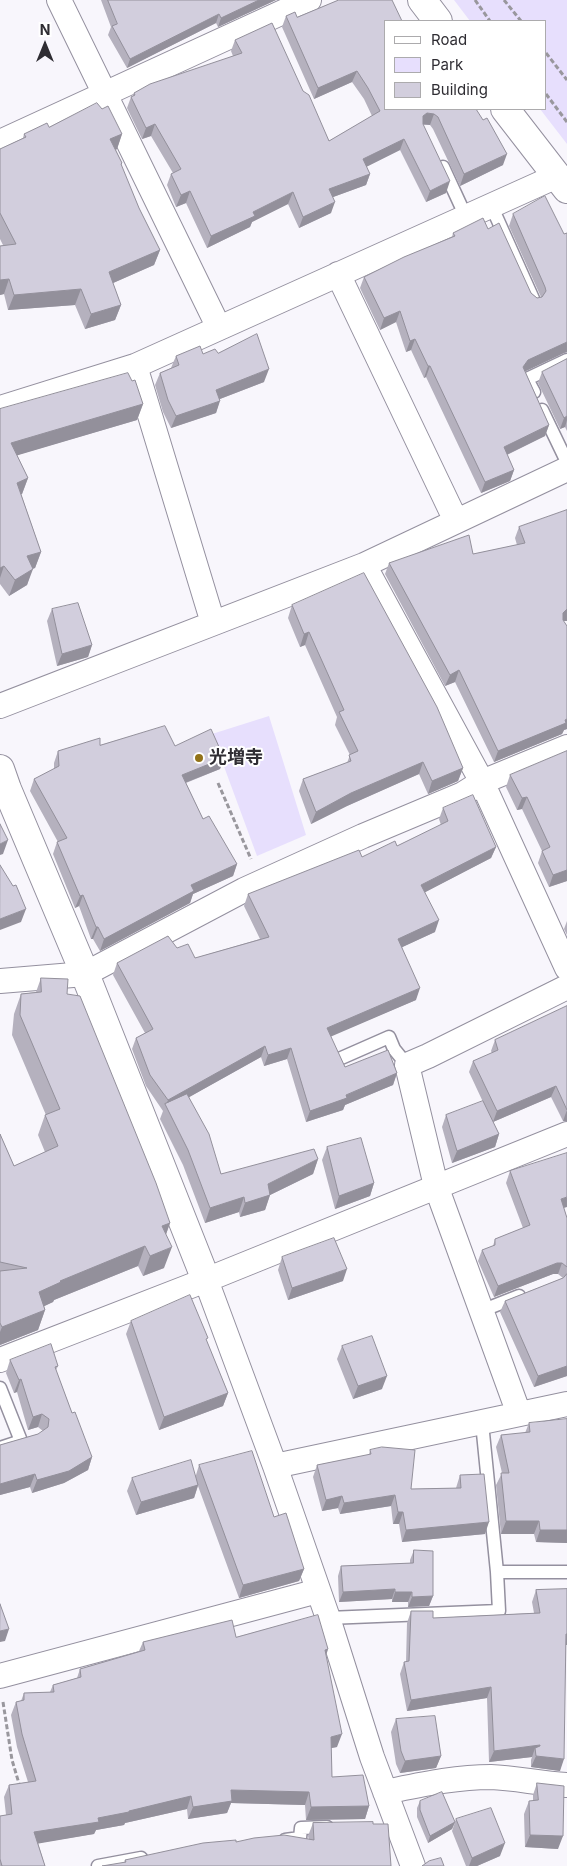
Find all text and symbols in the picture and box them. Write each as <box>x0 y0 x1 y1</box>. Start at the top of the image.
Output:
north arrow <box>20 20 70 70</box>
legend <box>384 20 547 110</box>
text: N <box>40 21 50 38</box>
text: Road <box>431 30 467 49</box>
text: Park <box>431 55 463 74</box>
text: Building <box>431 80 488 99</box>
place label: 光増寺 <box>209 747 263 769</box>
marker: 光増寺 <box>193 752 205 764</box>

